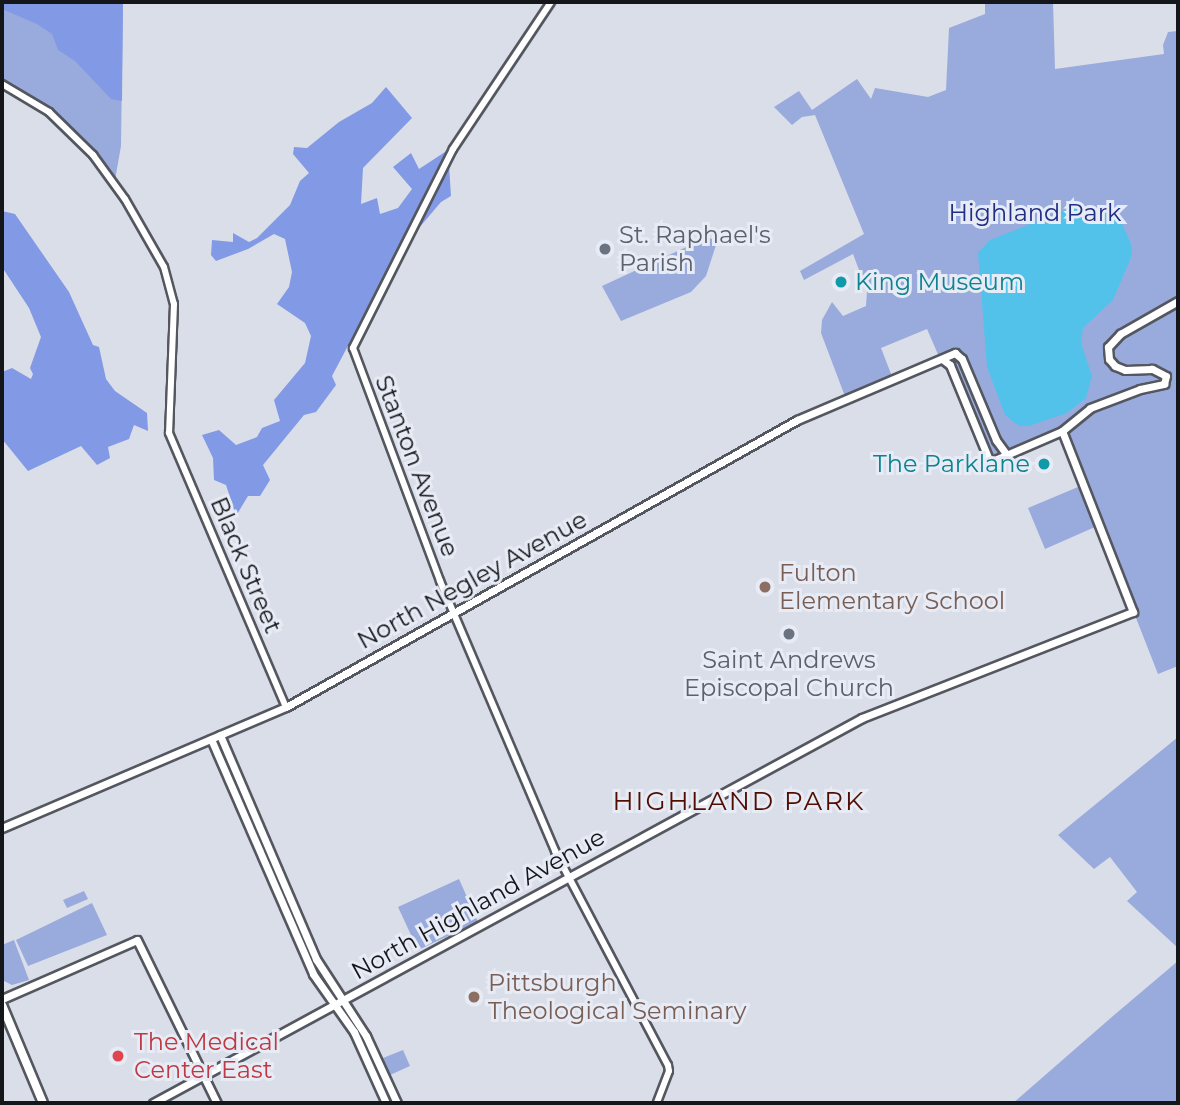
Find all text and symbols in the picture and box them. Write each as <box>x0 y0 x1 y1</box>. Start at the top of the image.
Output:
park label: Highland Park <box>949 199 1121 227</box>
place label: St. Raphael's Parish <box>619 221 771 277</box>
marker: St. Raphael's Parish <box>597 241 613 257</box>
place label: King Museum <box>855 268 1024 296</box>
marker: King Museum <box>833 274 849 290</box>
street label: Stanton Avenue <box>369 371 465 561</box>
place label: The Parklane <box>873 450 1030 478</box>
marker: The Parklane <box>1036 456 1052 472</box>
street label: Black Street <box>204 493 288 637</box>
street label: North Negley Avenue <box>352 505 592 655</box>
place label: Fulton Elementary School <box>779 559 1005 615</box>
marker: Fulton Elementary School <box>757 579 773 595</box>
marker: Saint Andrews Episcopal Church <box>781 626 797 642</box>
place label: Saint Andrews Episcopal Church <box>684 646 894 702</box>
district label: HIGHLAND PARK <box>614 786 864 818</box>
street label: North Highland Avenue <box>346 822 610 986</box>
place label: Pittsburgh Theological Seminary <box>488 969 746 1025</box>
marker: Pittsburgh Theological Seminary <box>466 989 482 1005</box>
place label: The Medical Center East <box>134 1028 279 1084</box>
marker: The Medical Center East <box>108 1046 128 1066</box>

